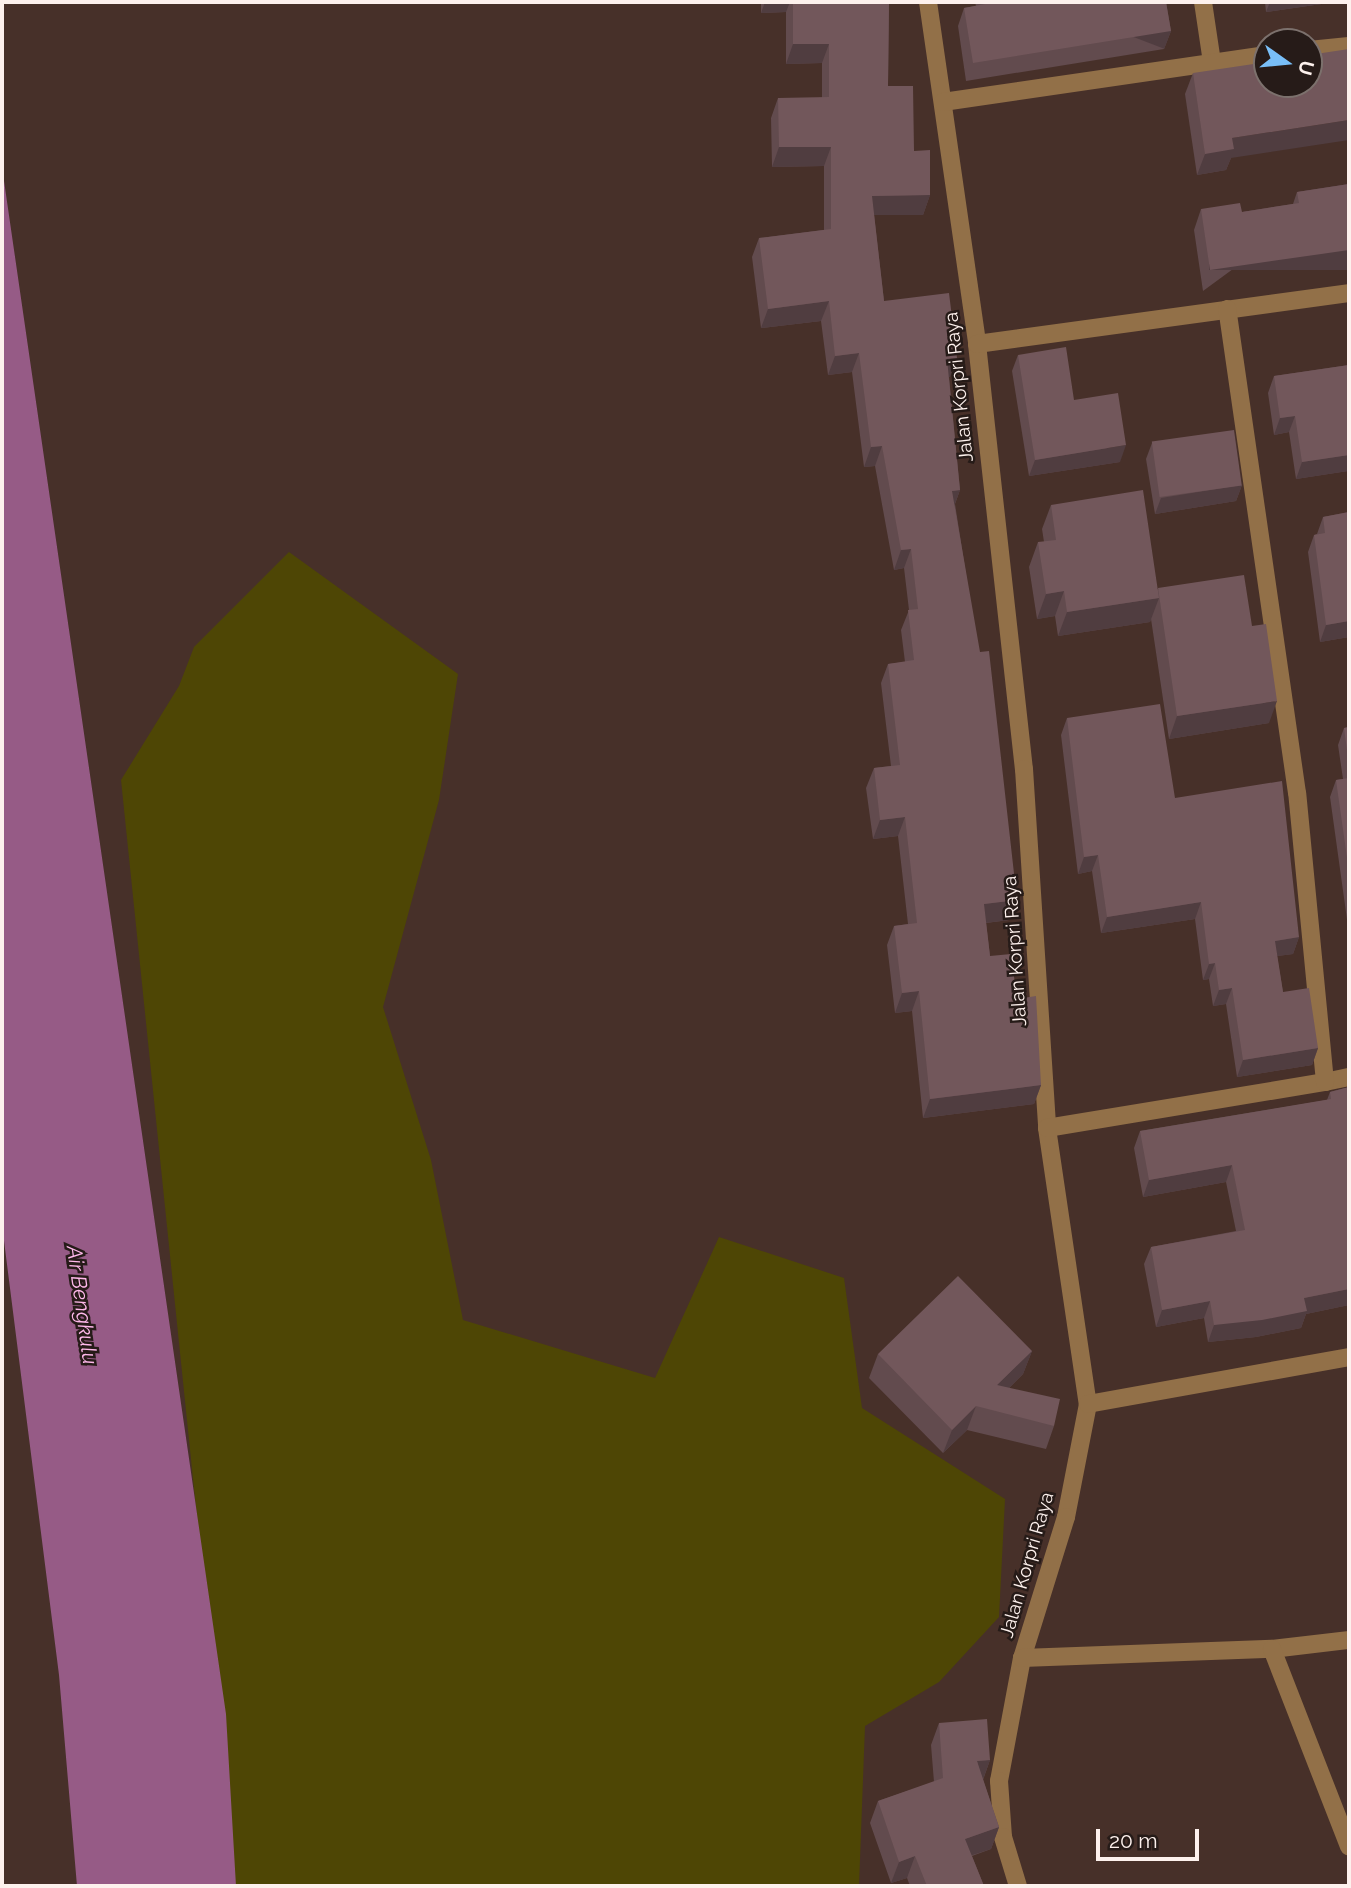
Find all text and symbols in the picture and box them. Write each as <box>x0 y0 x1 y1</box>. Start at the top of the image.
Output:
north arrow <box>1253 28 1323 98</box>
text: U <box>1294 58 1319 78</box>
street label: Jalan Korpri Raya <box>940 311 978 463</box>
street label: Jalan Korpri Raya <box>998 875 1032 1027</box>
water label: Air Bengkulu <box>61 1244 103 1366</box>
street label: Jalan Korpri Raya <box>995 1490 1059 1640</box>
scale bar <box>1099 1814 1202 1858</box>
text: 20 m <box>1109 1828 1157 1853</box>

